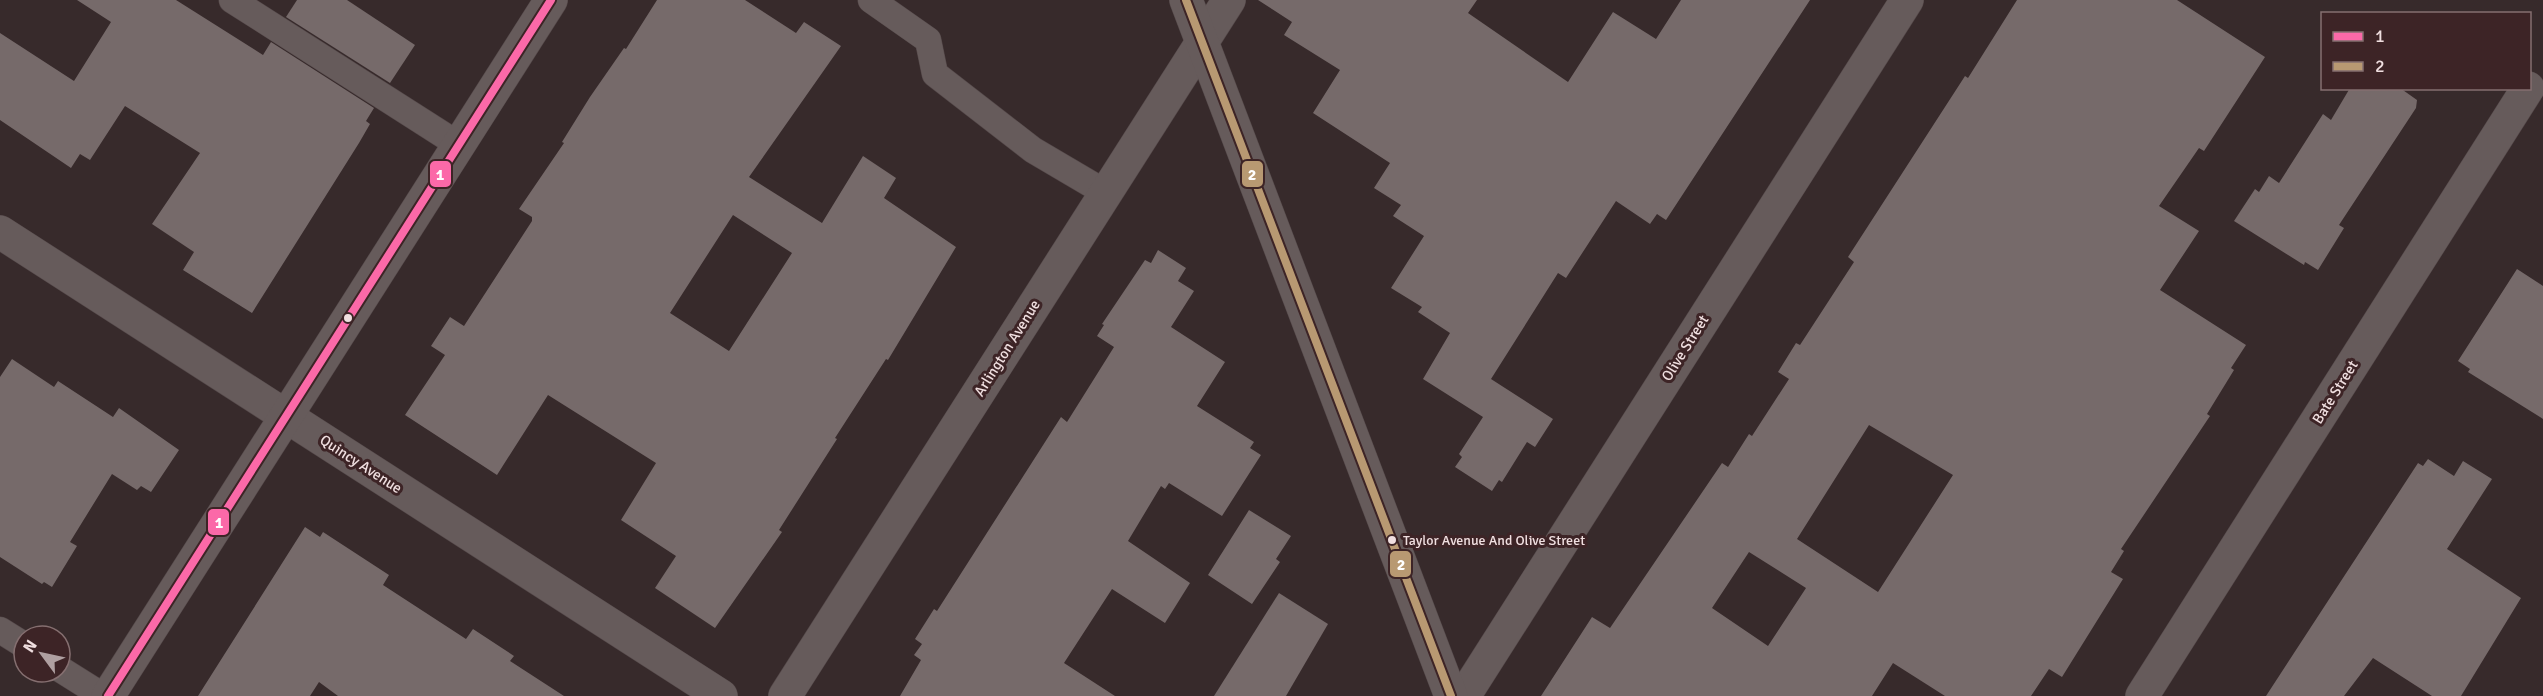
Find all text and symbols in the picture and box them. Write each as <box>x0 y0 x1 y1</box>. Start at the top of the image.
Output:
legend <box>2321 12 2531 90</box>
text: 1 <box>2375 25 2385 47</box>
text: 2 <box>2375 55 2385 77</box>
line badge: 1 <box>429 160 452 188</box>
line badge: 2 <box>1241 160 1264 188</box>
text: 1 <box>436 165 445 185</box>
text: 2 <box>1248 165 1256 185</box>
street label: Arlington Avenue <box>970 296 1044 400</box>
unlabelled marker <box>342 312 354 324</box>
street label: Olive Street <box>1658 312 1712 384</box>
street label: Bate Street <box>2308 357 2362 427</box>
street label: Quincy Avenue <box>316 431 406 497</box>
line badge: 1 <box>207 508 230 536</box>
text: 1 <box>215 513 224 533</box>
place label: Taylor Avenue And Olive Street <box>1403 532 1585 549</box>
marker: Taylor Avenue And Olive Street <box>1386 534 1398 546</box>
line badge: 2 <box>1389 550 1412 578</box>
text: 2 <box>1397 555 1405 575</box>
north arrow <box>12 624 72 684</box>
text: N <box>19 636 42 656</box>

